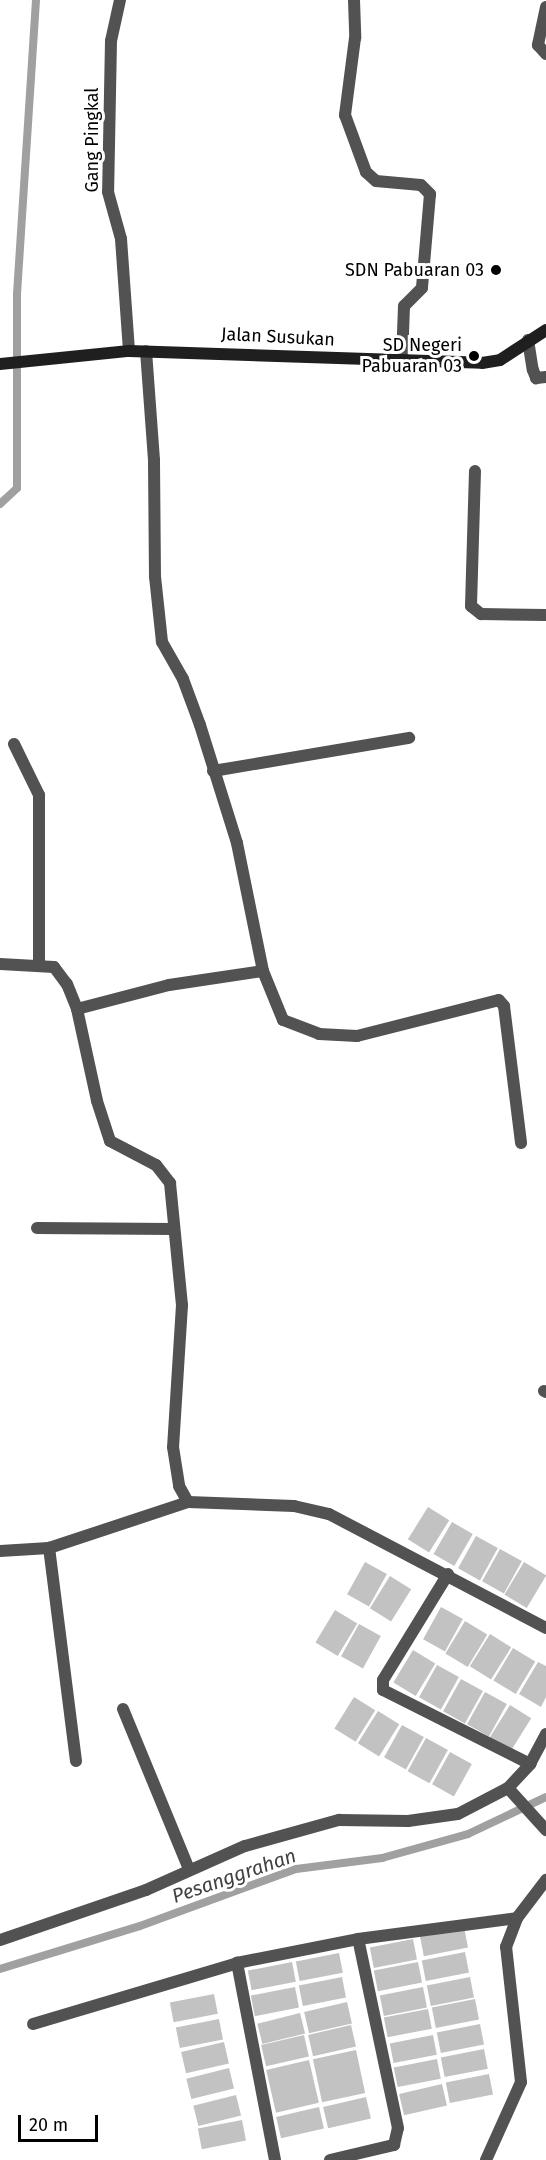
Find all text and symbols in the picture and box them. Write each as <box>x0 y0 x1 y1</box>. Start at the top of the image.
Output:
street label: Gang Pingkal <box>81 87 103 193</box>
place label: SDN Pabuaran 03 <box>345 259 484 281</box>
marker: SDN Pabuaran 03 <box>489 263 503 277</box>
street label: Jalan Susukan <box>221 323 335 351</box>
place label: SD Negeri Pabuaran 03 <box>362 335 462 378</box>
marker: SD Negeri Pabuaran 03 <box>467 349 481 363</box>
water label: Pesanggrahan <box>169 1844 299 1908</box>
scale bar <box>21 2103 100 2141</box>
text: 20 m <box>29 2114 68 2136</box>

